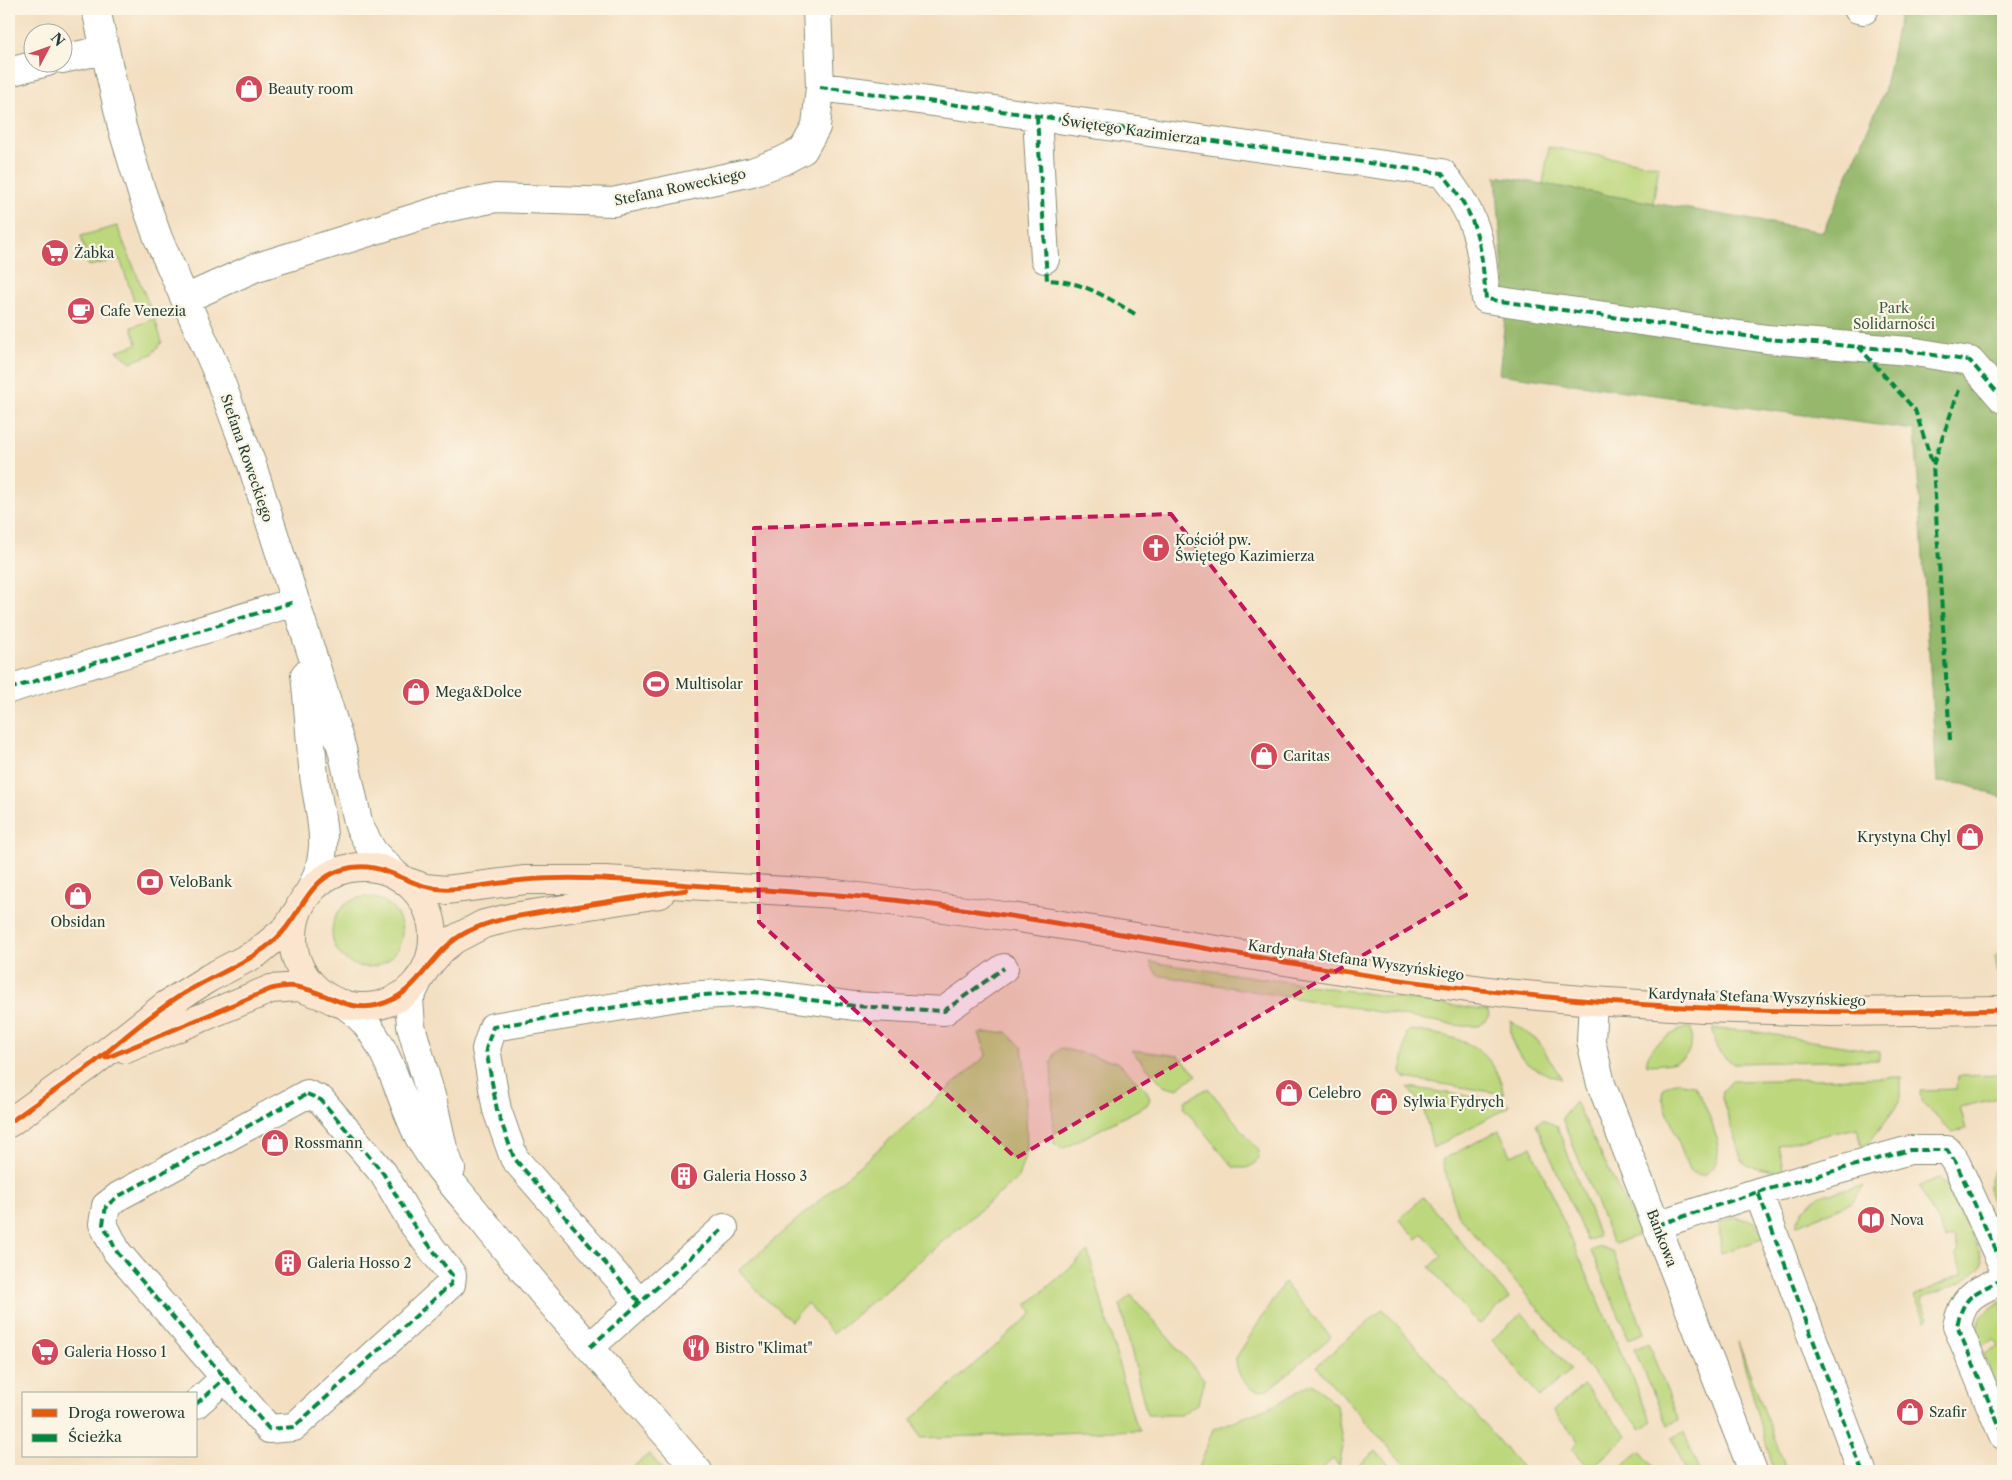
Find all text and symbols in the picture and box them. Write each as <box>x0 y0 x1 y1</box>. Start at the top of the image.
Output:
north arrow <box>22 22 72 72</box>
text: N <box>47 29 69 50</box>
shop icon: Beauty room <box>234 74 264 104</box>
place label: Beauty room <box>268 80 354 98</box>
street label: Świętego Kazimierza <box>1061 110 1202 149</box>
street label: Stefana Roweckiego <box>613 164 747 210</box>
supermarket icon: Żabka <box>40 238 70 268</box>
place label: Żabka <box>74 244 115 262</box>
cafe icon: Cafe Venezia <box>66 296 96 326</box>
park label: Park Solidarności <box>1853 299 1935 333</box>
place label: Cafe Venezia <box>100 302 187 320</box>
street label: Stefana Roweckiego <box>217 392 277 524</box>
place label: Kościół pw. Świętego Kazimierza <box>1175 531 1315 565</box>
church icon: Kościół pw. Świętego Kazimierza <box>1141 533 1171 563</box>
sports icon: Multisolar <box>641 669 671 699</box>
place label: Multisolar <box>675 675 743 693</box>
shop icon: Mega&Dolce <box>401 677 431 707</box>
place label: Mega&Dolce <box>435 683 522 701</box>
shop icon: Caritas <box>1249 741 1279 771</box>
place label: Caritas <box>1283 747 1330 765</box>
shop icon: Krystyna Chyl <box>1955 822 1985 852</box>
place label: Krystyna Chyl <box>1857 828 1951 846</box>
bank icon: VeloBank <box>135 867 165 897</box>
place label: VeloBank <box>168 873 233 891</box>
shop icon: Obsidan <box>63 881 93 911</box>
place label: Obsidan <box>50 913 106 931</box>
street label: Kardynała Stefana Wyszyńskiego <box>1247 936 1465 984</box>
street label: Kardynała Stefana Wyszyńskiego <box>1648 984 1866 1010</box>
shop icon: Celebro <box>1274 1078 1304 1108</box>
place label: Celebro <box>1308 1084 1361 1102</box>
shop icon: Sylwia Fydrych <box>1369 1087 1399 1117</box>
place label: Sylwia Fydrych <box>1403 1093 1504 1111</box>
shop icon: Rossmann <box>260 1128 290 1158</box>
place label: Rossmann <box>294 1134 363 1152</box>
building icon: Galeria Hosso 3 <box>669 1161 699 1191</box>
place label: Galeria Hosso 3 <box>703 1167 807 1185</box>
library icon: Nova <box>1856 1205 1886 1235</box>
street label: Bankowa <box>1643 1207 1681 1270</box>
place label: Nova <box>1890 1211 1925 1229</box>
building icon: Galeria Hosso 2 <box>273 1248 303 1278</box>
place label: Galeria Hosso 2 <box>307 1254 412 1272</box>
restaurant icon: Bistro "Klimat" <box>681 1333 711 1363</box>
supermarket icon: Galeria Hosso 1 <box>30 1337 60 1367</box>
place label: Bistro "Klimat" <box>715 1339 813 1357</box>
place label: Galeria Hosso 1 <box>64 1343 167 1361</box>
legend <box>22 1392 198 1458</box>
shop icon: Szafir <box>1895 1397 1925 1427</box>
text: Droga rowerowa <box>68 1403 185 1422</box>
place label: Szafir <box>1929 1403 1967 1421</box>
text: Ścieżka <box>68 1427 122 1446</box>

